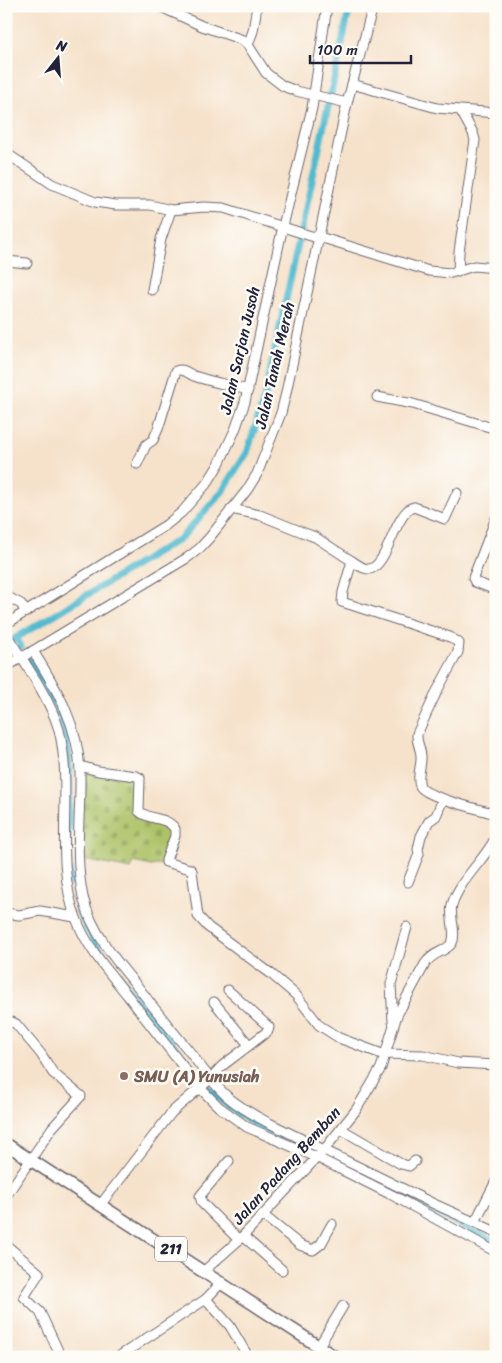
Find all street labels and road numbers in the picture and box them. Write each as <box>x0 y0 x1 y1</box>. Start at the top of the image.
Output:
street label: Jalan Sarjan Jusoh <box>210 283 268 418</box>
street label: Jalan Tanah Merah <box>246 299 303 432</box>
street label: Jalan Padang Bemban <box>224 1099 348 1232</box>
road number: 211 <box>155 1236 187 1262</box>

